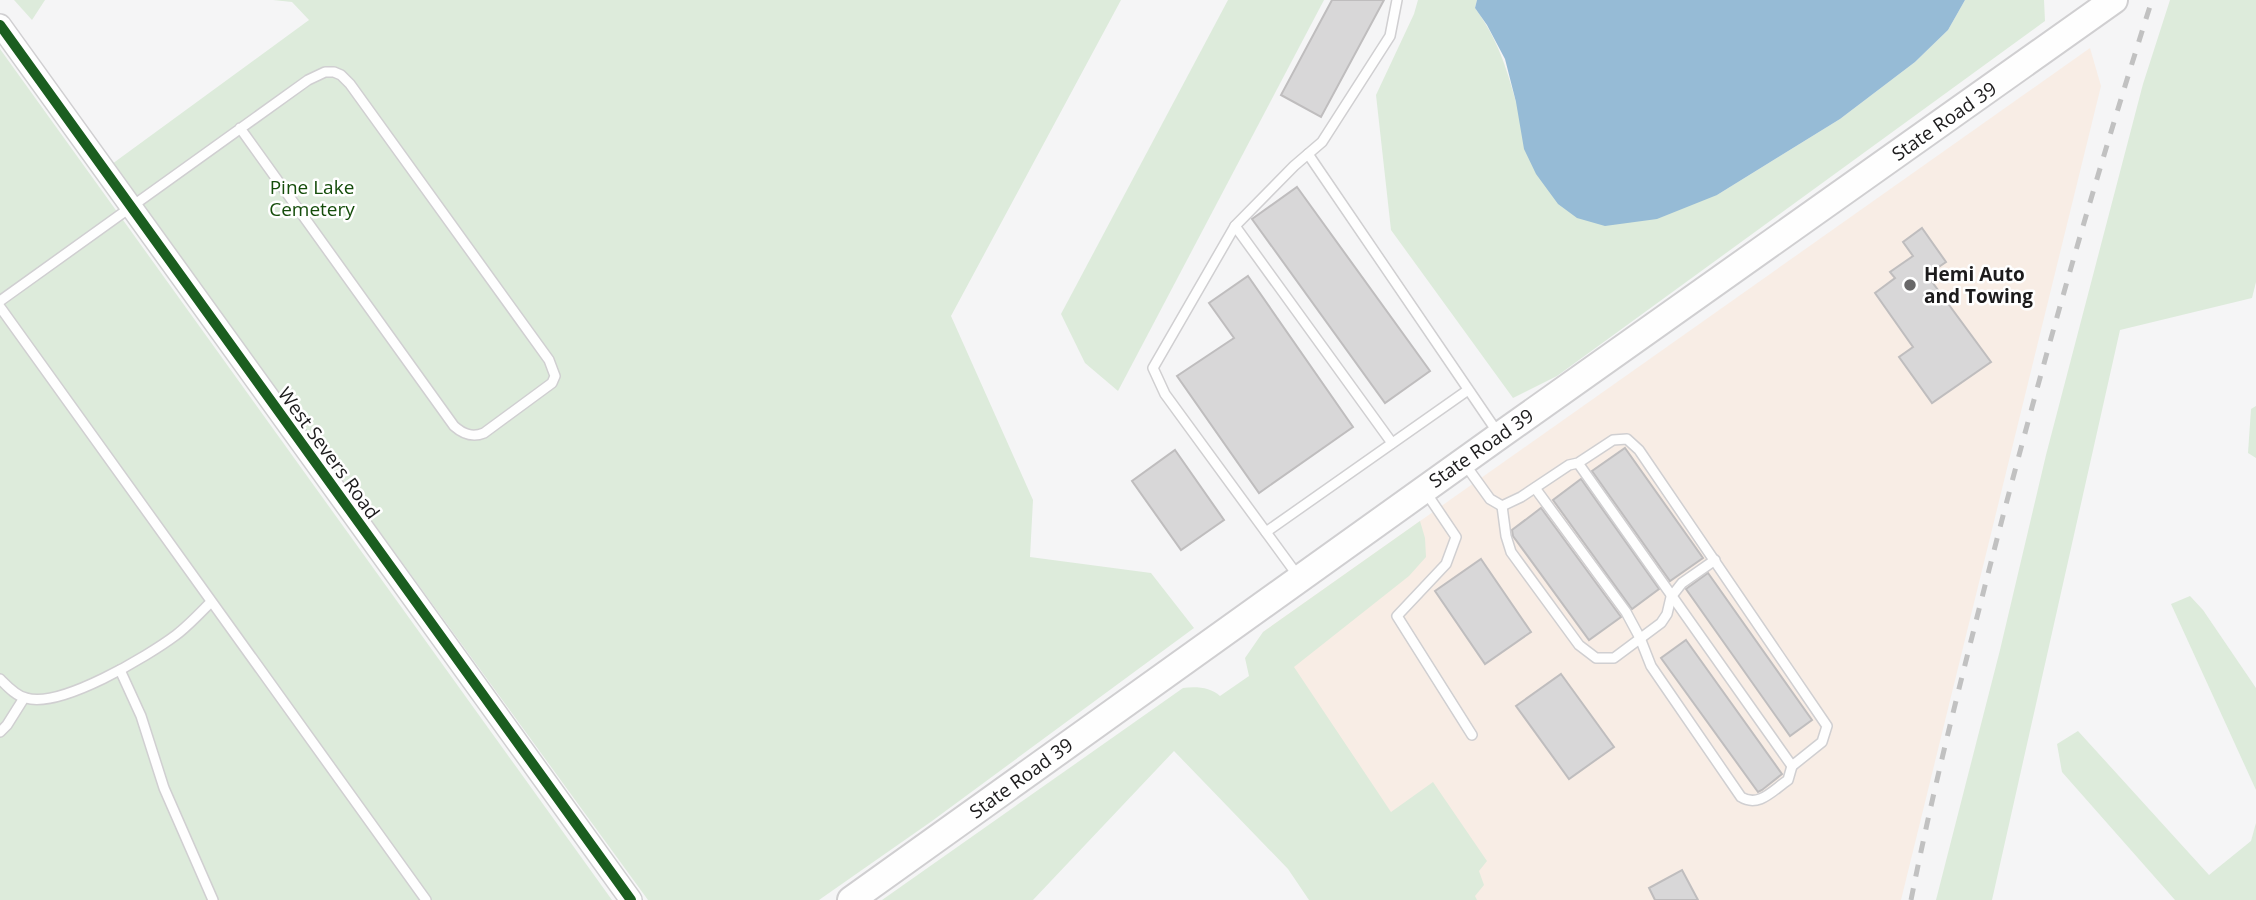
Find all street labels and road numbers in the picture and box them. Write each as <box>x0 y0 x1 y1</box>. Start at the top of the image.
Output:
street label: State Road 39 <box>1887 75 2001 167</box>
street label: West Severs Road <box>272 382 386 524</box>
street label: State Road 39 <box>1424 402 1538 494</box>
street label: State Road 39 <box>964 732 1078 824</box>

